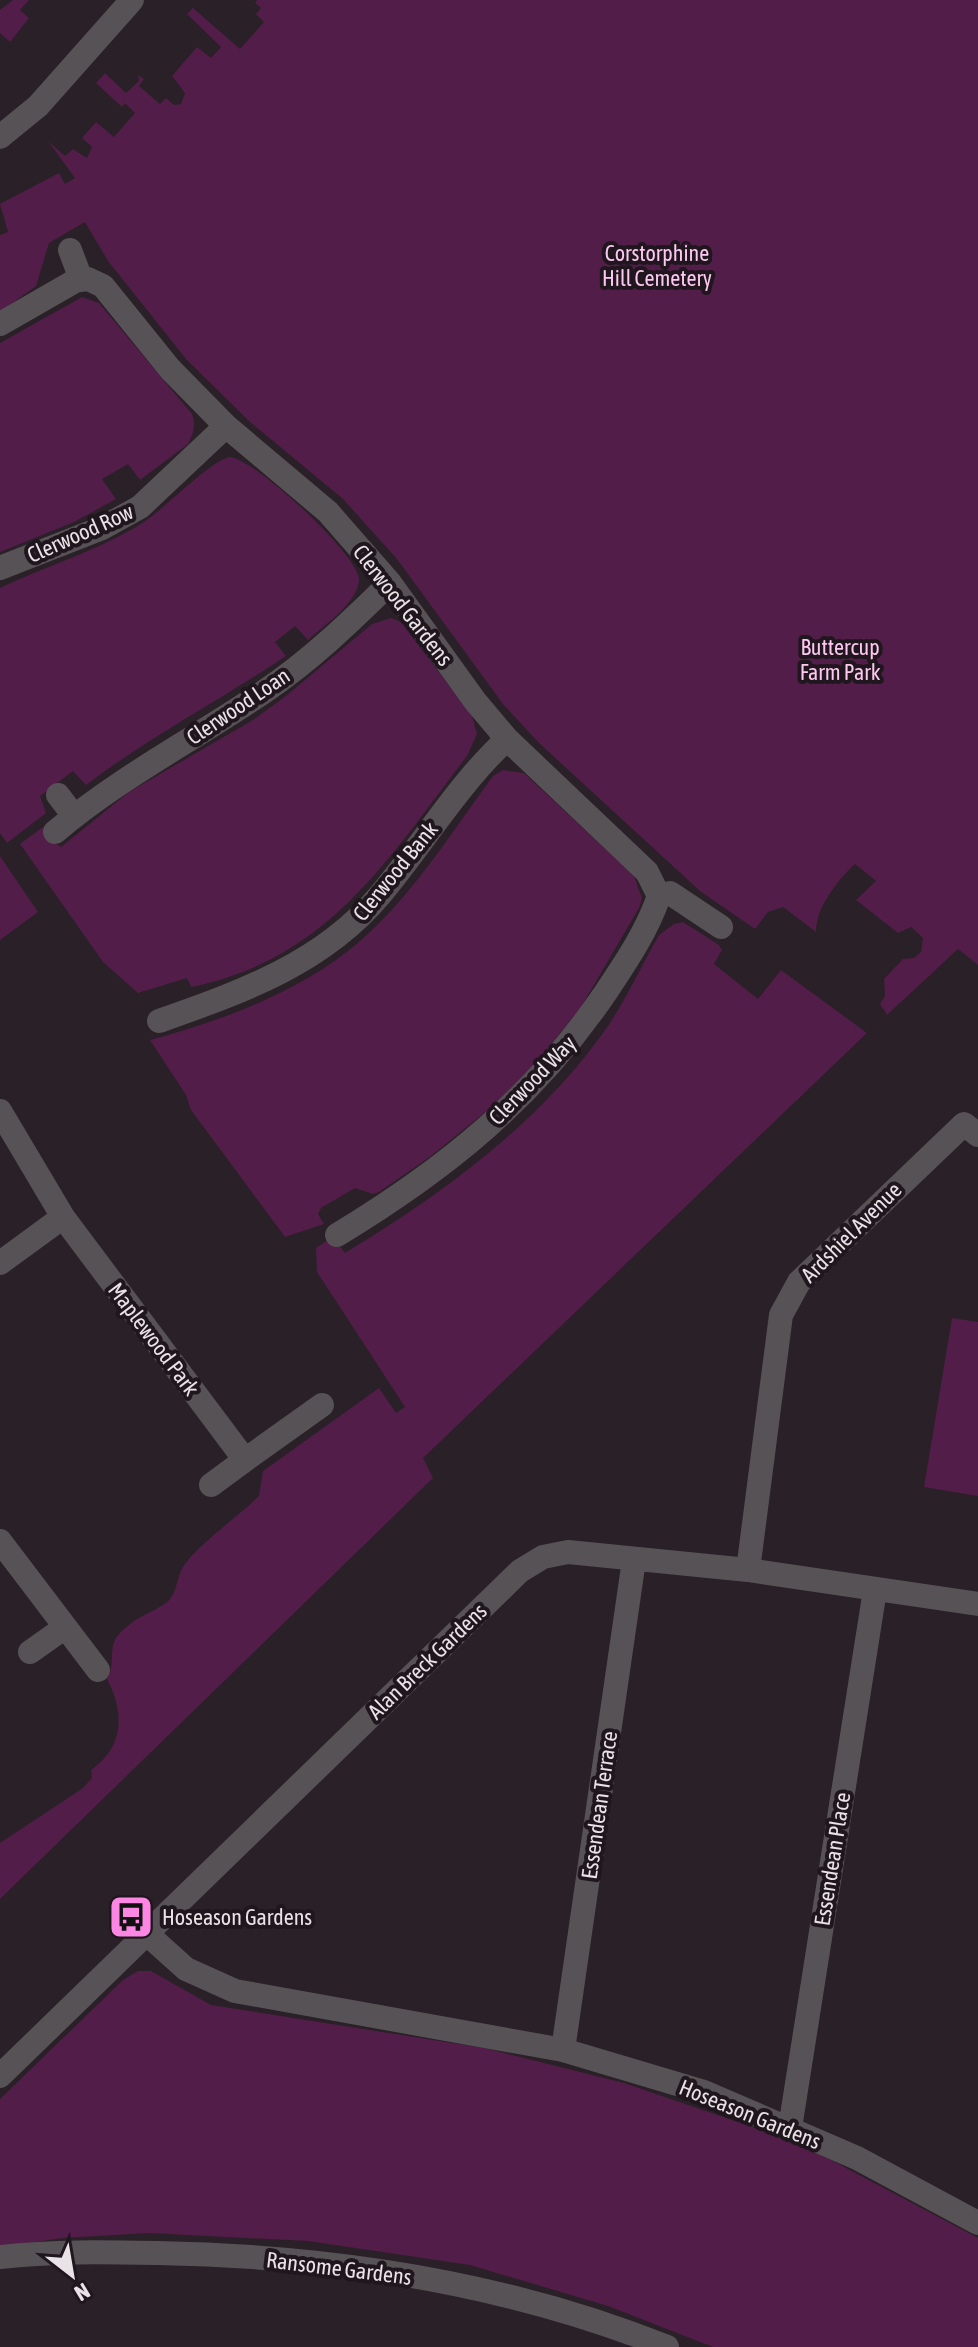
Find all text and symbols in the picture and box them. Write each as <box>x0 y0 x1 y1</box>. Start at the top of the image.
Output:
park label: Corstorphine Hill Cemetery <box>602 240 712 291</box>
street label: Clerwood Row <box>23 498 137 568</box>
street label: Clerwood Gardens <box>348 539 458 671</box>
park label: Buttercup Farm Park <box>800 634 881 685</box>
street label: Clerwood Loan <box>181 662 295 750</box>
street label: Clerwood Bank <box>347 816 443 926</box>
street label: Clerwood Way <box>483 1030 581 1130</box>
street label: Ardshiel Avenue <box>796 1177 906 1287</box>
street label: Maplewood Park <box>103 1277 205 1401</box>
street label: Alan Breck Gardens <box>362 1598 492 1724</box>
street label: Essendean Terrace <box>576 1729 622 1881</box>
street label: Essendean Place <box>809 1790 855 1928</box>
bus stop icon: Hoseason Gardens <box>107 1893 155 1941</box>
place label: Hoseason Gardens <box>162 1904 312 1930</box>
street label: Hoseason Gardens <box>676 2074 825 2154</box>
north arrow <box>32 2235 112 2315</box>
street label: Ransome Gardens <box>265 2246 413 2290</box>
text: N <box>70 2278 95 2307</box>

